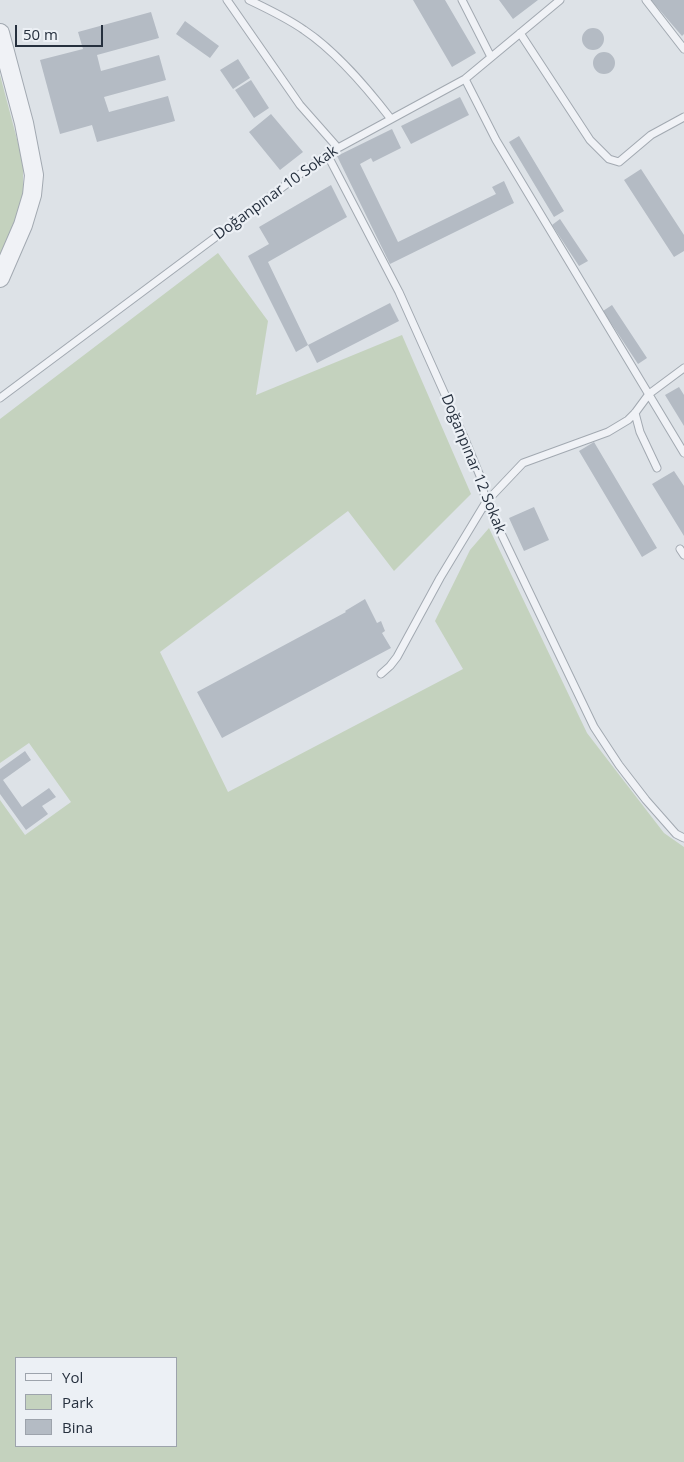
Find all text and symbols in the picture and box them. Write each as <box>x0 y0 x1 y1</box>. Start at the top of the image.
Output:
scale bar <box>18 15 105 47</box>
text: 50 m <box>23 24 58 44</box>
street label: Doğanpınar 10 Sokak <box>211 142 341 244</box>
street label: Doğanpınar 12 Sokak <box>437 392 509 536</box>
legend <box>15 1357 178 1447</box>
text: Yol <box>62 1367 83 1387</box>
text: Park <box>62 1392 93 1412</box>
text: Bina <box>62 1417 93 1437</box>

